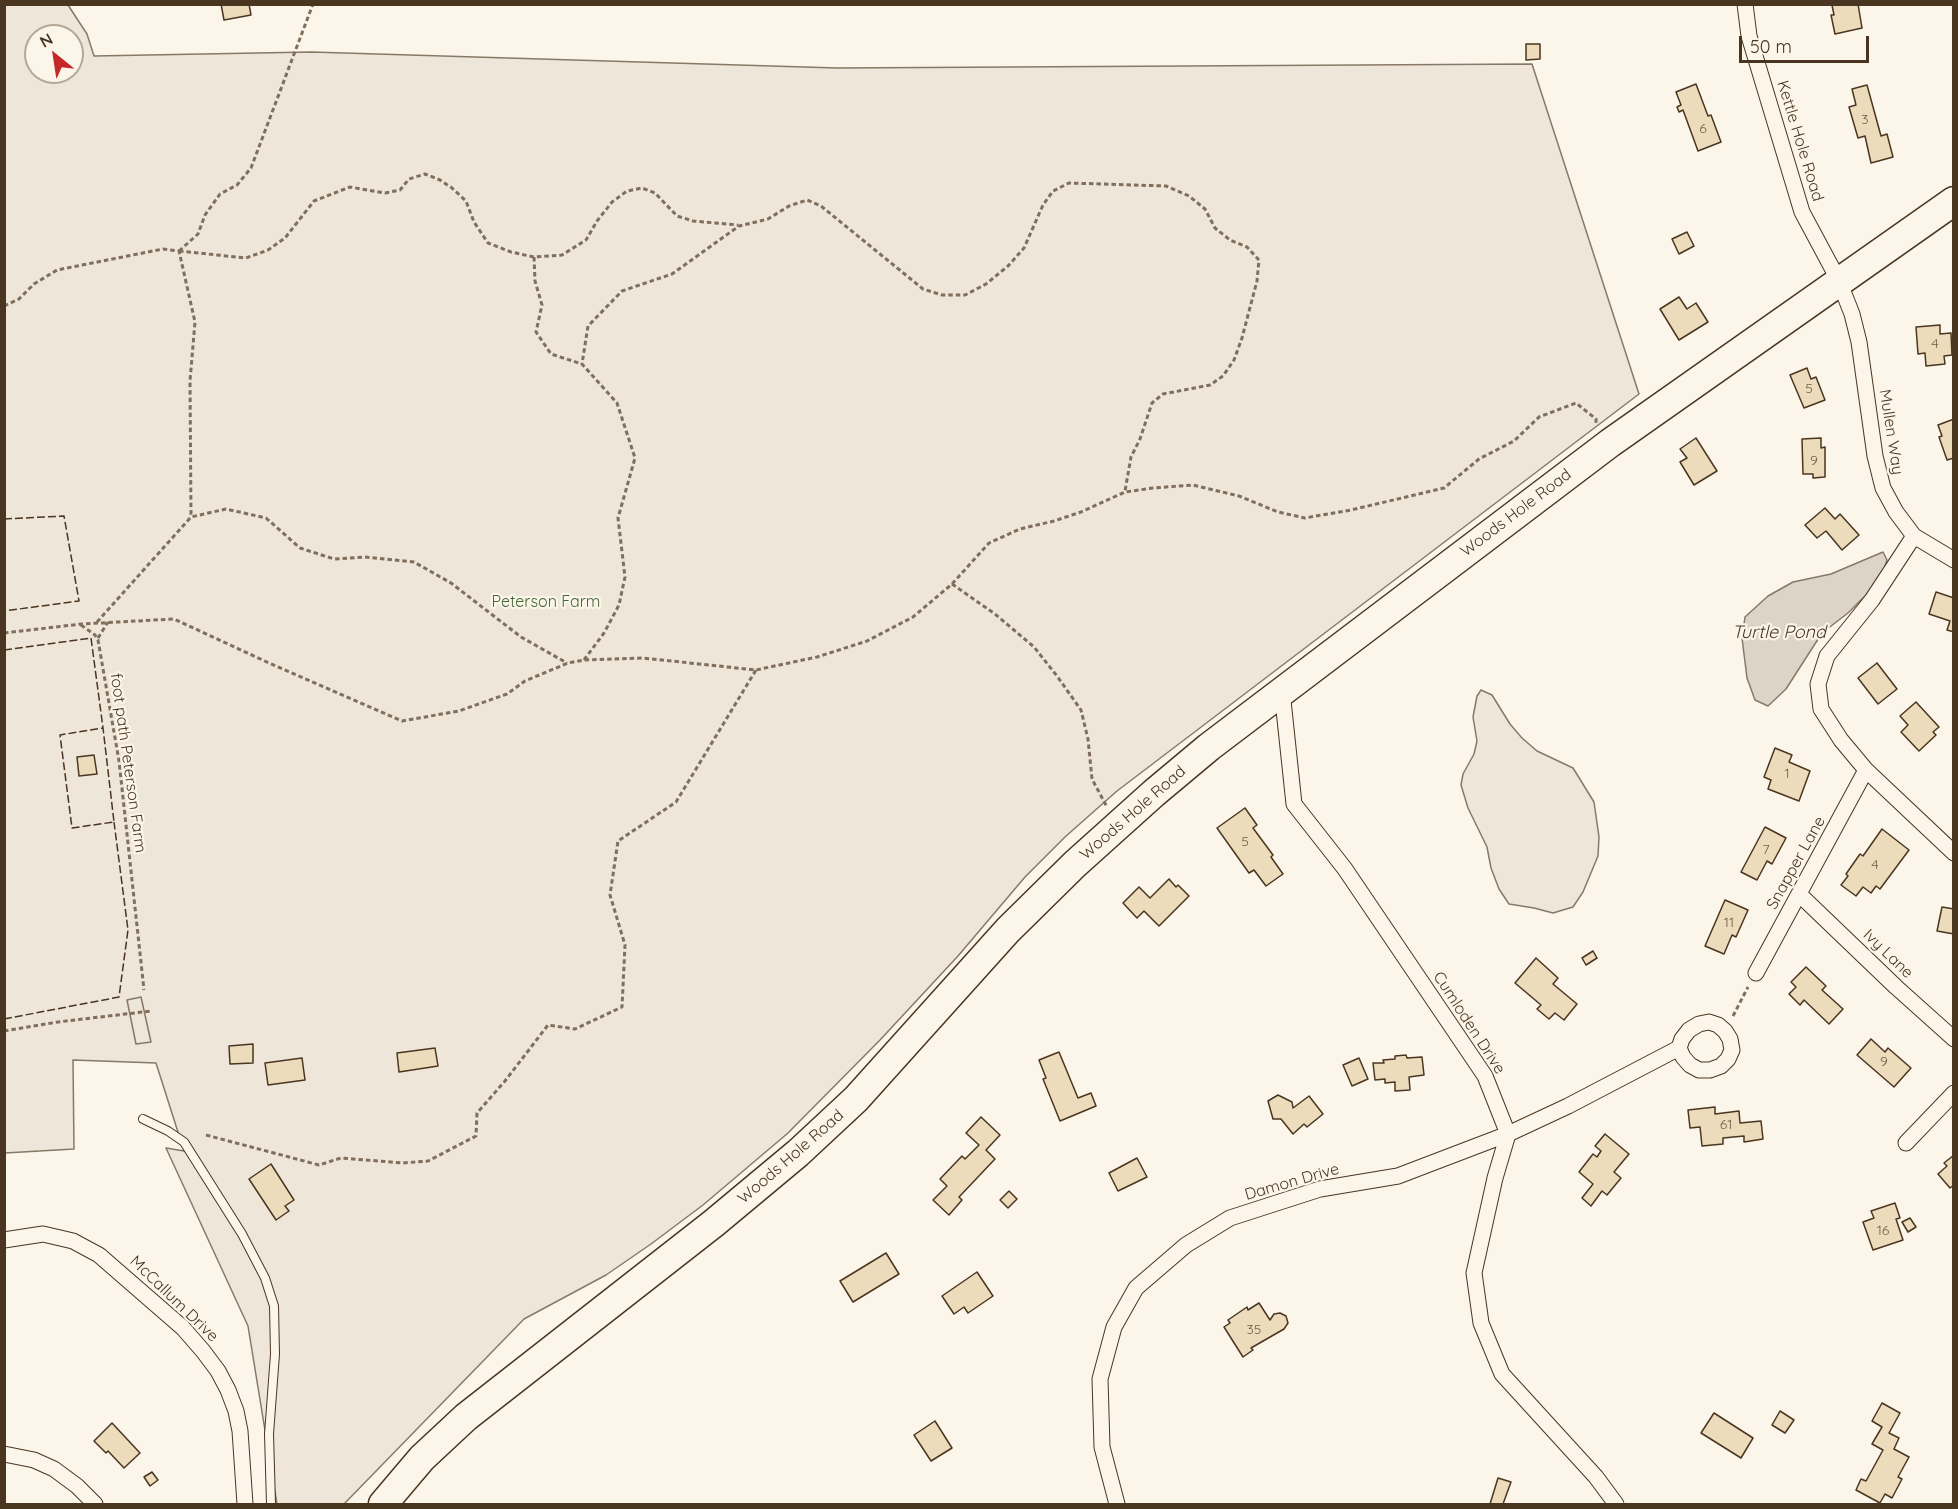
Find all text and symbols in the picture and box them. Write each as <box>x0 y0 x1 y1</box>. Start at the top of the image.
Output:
north arrow <box>24 24 84 84</box>
scale bar <box>1742 24 1872 62</box>
text: N <box>36 29 56 52</box>
text: 50 m <box>1750 35 1792 58</box>
street label: Kettle Hole Road <box>1773 78 1827 204</box>
house number: 3 <box>1861 112 1869 128</box>
house number: 6 <box>1699 121 1707 137</box>
house number: 4 <box>1931 336 1939 352</box>
house number: 5 <box>1805 381 1813 397</box>
street label: Mullen Way <box>1875 388 1907 476</box>
house number: 9 <box>1810 453 1818 469</box>
street label: Woods Hole Road <box>1457 465 1575 561</box>
park label: Peterson Farm <box>492 592 600 612</box>
water label: Turtle Pond <box>1732 622 1826 644</box>
street label: foot path Peterson Farm <box>106 672 150 854</box>
street label: Woods Hole Road <box>1076 762 1190 864</box>
house number: 1 <box>1784 766 1790 782</box>
street label: Snapper Lane <box>1763 813 1829 913</box>
house number: 5 <box>1241 834 1249 850</box>
house number: 7 <box>1762 842 1770 858</box>
house number: 4 <box>1871 857 1879 873</box>
house number: 11 <box>1724 915 1734 931</box>
street label: Ivy Lane <box>1859 925 1917 983</box>
street label: Cumloden Drive <box>1429 968 1509 1078</box>
house number: 9 <box>1880 1054 1888 1070</box>
street label: Woods Hole Road <box>734 1106 848 1208</box>
house number: 61 <box>1720 1117 1732 1133</box>
street label: Damon Drive <box>1242 1159 1342 1205</box>
house number: 16 <box>1877 1223 1889 1239</box>
street label: McCallum Drive <box>126 1252 222 1346</box>
house number: 35 <box>1247 1322 1261 1338</box>

